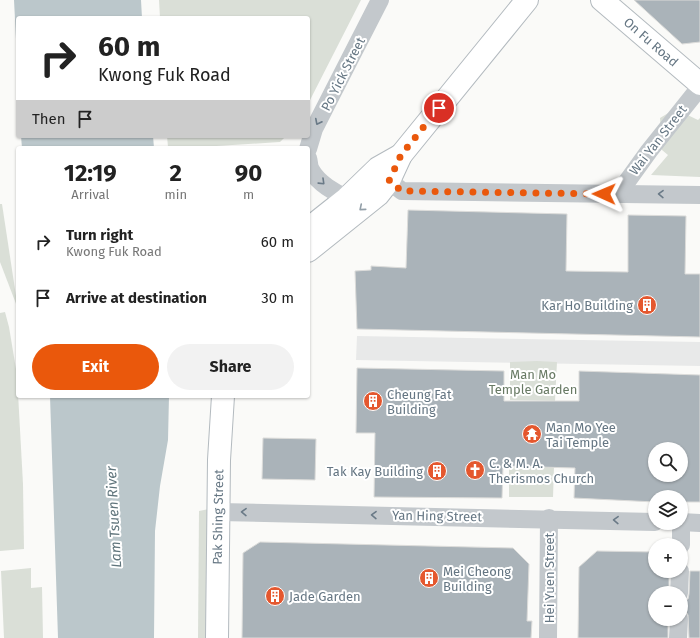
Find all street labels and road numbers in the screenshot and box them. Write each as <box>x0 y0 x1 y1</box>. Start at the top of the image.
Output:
street label: On Fu Road <box>621 14 681 70</box>
street label: Po Yick Street <box>318 34 368 113</box>
street label: Wai Yan Street <box>626 102 690 178</box>
street label: Pak Shing Street <box>210 469 226 565</box>
street label: Yan Hing Street <box>392 508 482 524</box>
street label: Hei Yuen Street <box>542 532 557 623</box>

